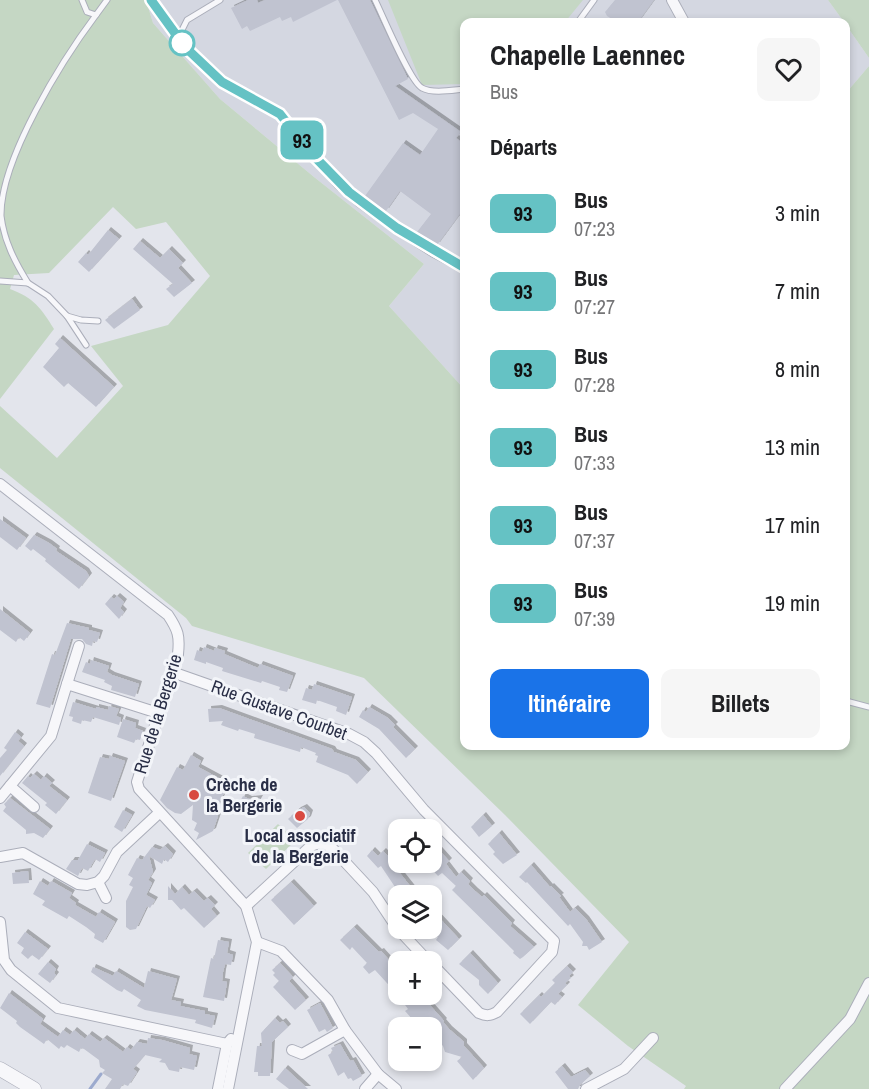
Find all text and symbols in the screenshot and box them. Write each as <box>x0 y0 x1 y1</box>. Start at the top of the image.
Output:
unlabelled marker <box>169 30 195 56</box>
text: Chapelle Laennec <box>490 36 685 74</box>
button: heart <box>757 38 820 101</box>
text: Bus <box>490 78 518 105</box>
line badge: 93 <box>275 120 329 160</box>
text: 93 <box>292 126 312 155</box>
text: Départs <box>490 132 557 162</box>
text: Bus <box>574 185 608 215</box>
text: 3 min <box>775 198 820 228</box>
text: 93 <box>513 199 533 228</box>
text: 07:23 <box>574 215 615 242</box>
text: Bus <box>574 263 608 293</box>
text: 7 min <box>775 276 820 306</box>
text: 93 <box>513 277 533 306</box>
text: 07:27 <box>574 293 615 320</box>
text: Bus <box>574 341 608 371</box>
text: 8 min <box>775 354 820 384</box>
text: 93 <box>513 355 533 384</box>
text: 07:28 <box>574 371 615 398</box>
text: Bus <box>574 419 608 449</box>
text: 13 min <box>765 432 820 462</box>
text: 93 <box>513 433 533 462</box>
text: 07:33 <box>574 449 615 476</box>
text: Bus <box>574 497 608 527</box>
text: 17 min <box>765 510 820 540</box>
text: 93 <box>513 511 533 540</box>
text: 07:37 <box>574 527 615 554</box>
text: Bus <box>574 575 608 605</box>
text: 19 min <box>765 588 820 618</box>
text: 93 <box>513 589 533 618</box>
text: 07:39 <box>574 605 615 632</box>
street label: Rue de la Bergerie <box>127 651 188 777</box>
button: Itinéraire <box>490 669 649 738</box>
button: Billets <box>661 669 820 738</box>
street label: Rue Gustave Courbet <box>208 673 351 746</box>
place label: Crèche de la Bergerie <box>206 772 282 818</box>
marker: Crèche de la Bergerie <box>187 788 201 802</box>
marker: Local associatif de la Bergerie <box>293 809 307 823</box>
map controls <box>388 819 442 1071</box>
button: locate <box>388 819 442 873</box>
place label: Local associatif de la Bergerie <box>245 823 355 869</box>
button: layers <box>388 885 442 939</box>
button: + <box>388 951 442 1005</box>
button: − <box>388 1017 442 1071</box>

